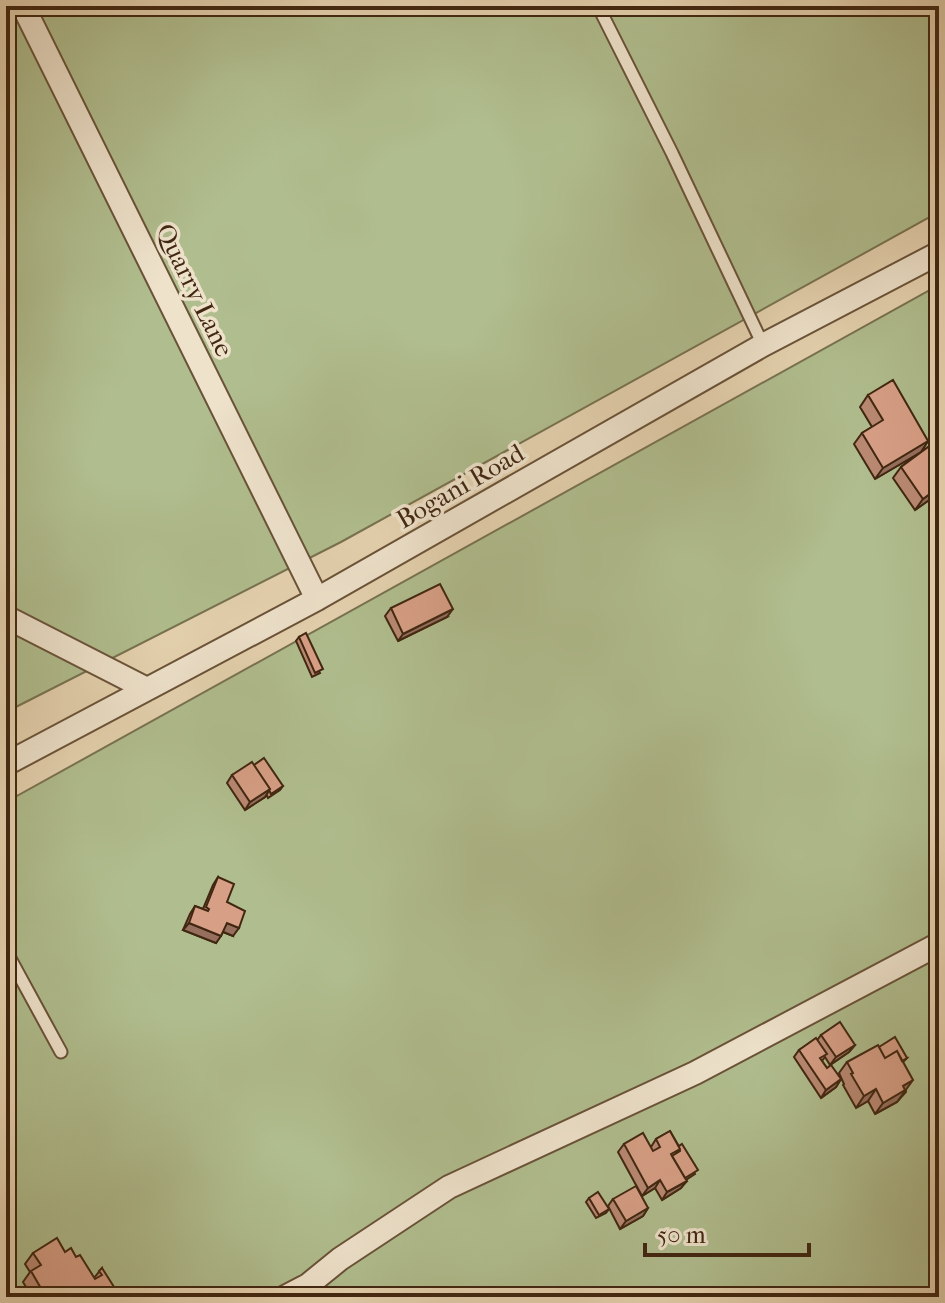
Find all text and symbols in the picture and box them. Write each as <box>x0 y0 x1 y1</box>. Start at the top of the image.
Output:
street label: Quarry Lane <box>149 219 240 362</box>
street label: Bogani Road <box>391 437 530 535</box>
scale bar <box>645 1207 809 1257</box>
text: 50 m <box>657 1221 706 1249</box>

